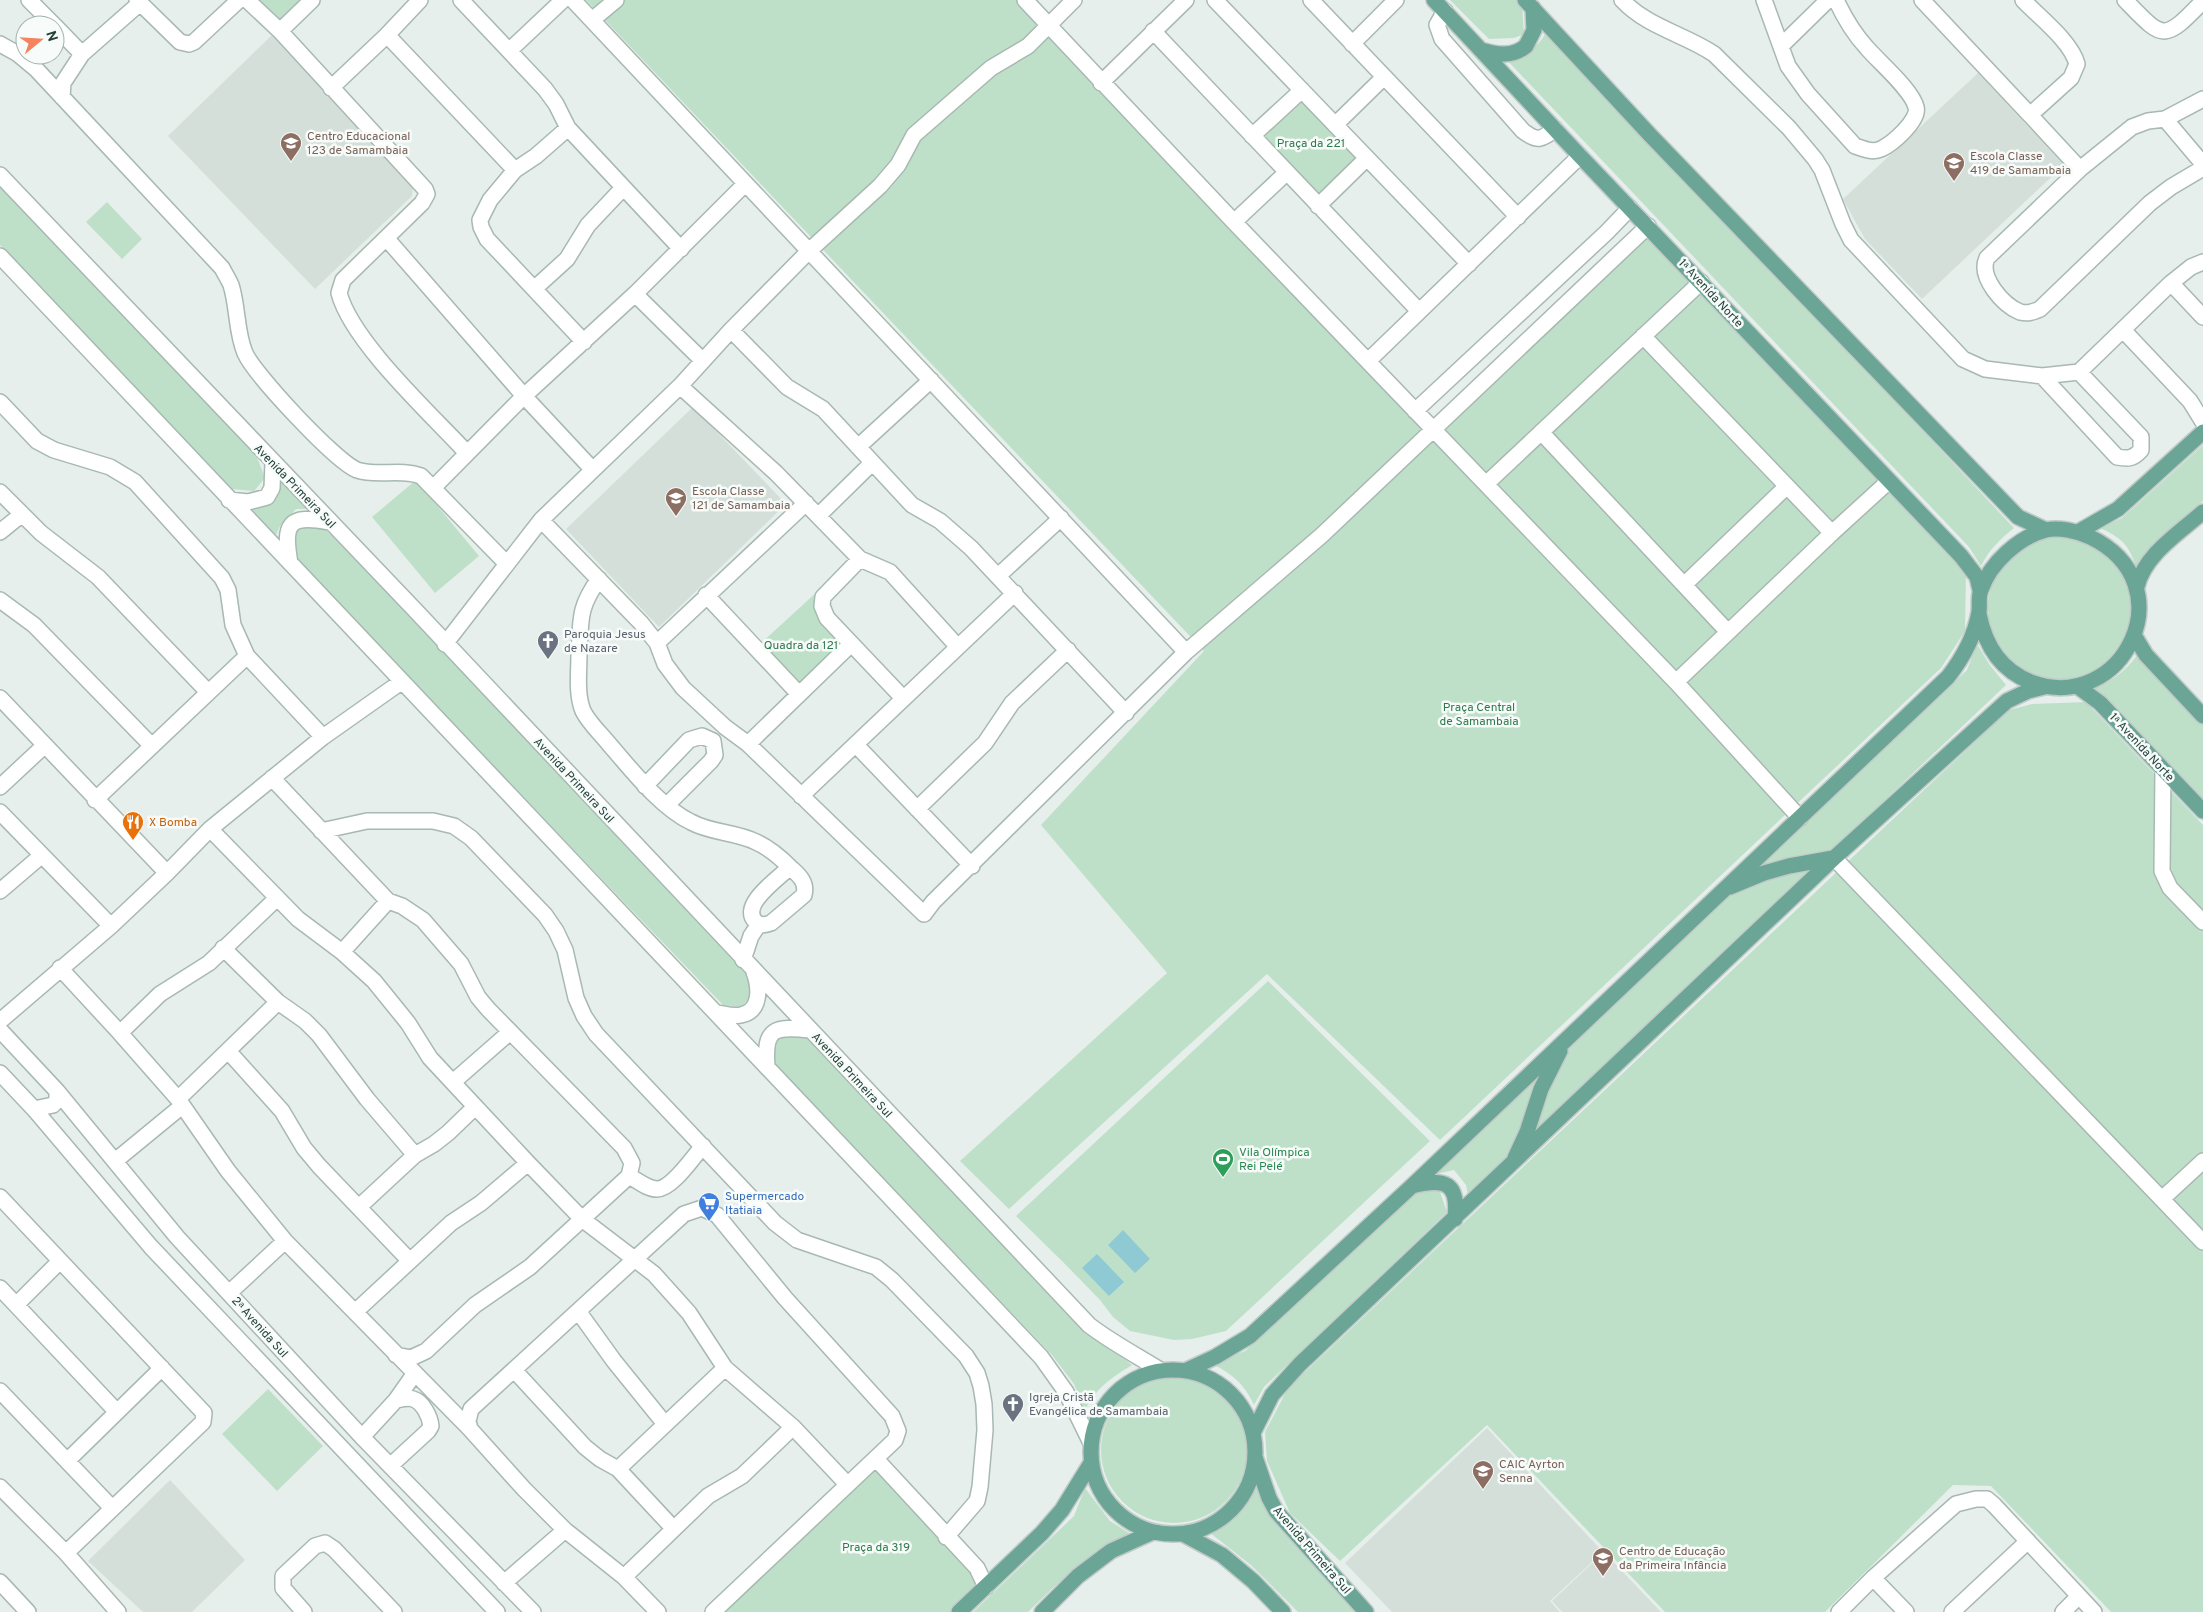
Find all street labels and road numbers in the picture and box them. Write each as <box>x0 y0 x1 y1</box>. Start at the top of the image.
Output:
street label: 1ᵃ Avenida Norte <box>1674 256 1746 331</box>
street label: Avenida Primeira Sul <box>250 441 339 532</box>
street label: 1ᵃ Avenida Norte <box>2105 710 2177 785</box>
street label: Avenida Primeira Sul <box>529 734 617 827</box>
street label: Avenida Primeira Sul <box>807 1029 895 1122</box>
street label: 2ᵃ Avenida Sul <box>228 1294 291 1362</box>
street label: Avenida Primeira Sul <box>1269 1503 1354 1598</box>

